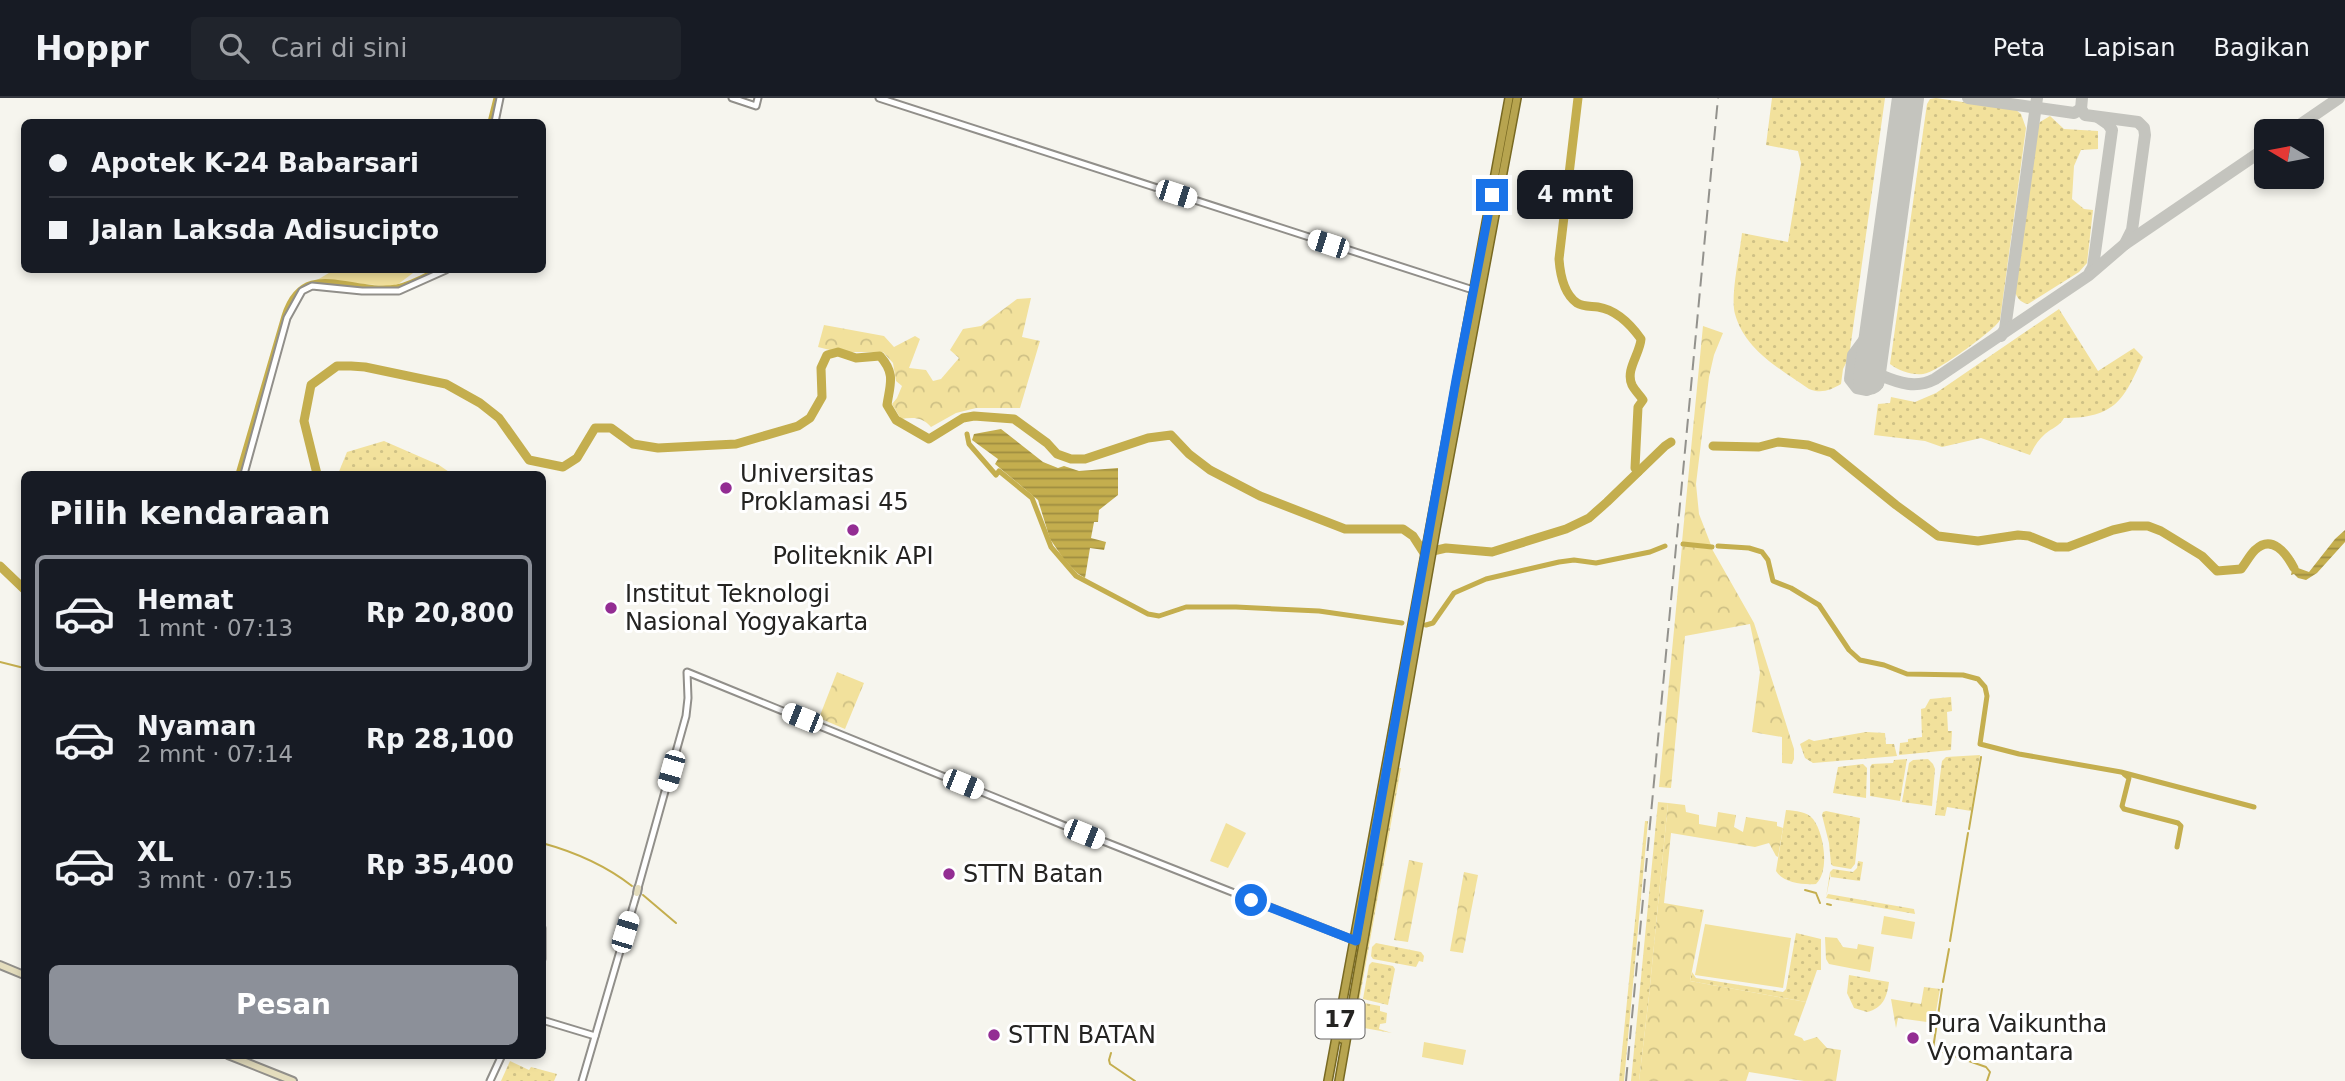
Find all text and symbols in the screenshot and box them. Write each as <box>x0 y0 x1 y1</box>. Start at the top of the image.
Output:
search box <box>191 17 681 80</box>
text: Hoppr <box>35 29 149 68</box>
icon: search <box>215 29 253 67</box>
text: Cari di sini <box>271 33 408 63</box>
text: Peta <box>1993 34 2045 62</box>
text: Lapisan <box>2083 34 2176 62</box>
text: Bagikan <box>2214 34 2310 62</box>
north arrow <box>2254 119 2324 189</box>
map controls <box>2254 119 2324 189</box>
text: Apotek K-24 Babarsari <box>91 148 419 178</box>
callout: 4 mnt <box>1516 170 1632 220</box>
car <box>1153 178 1200 210</box>
route end <box>1476 179 1508 211</box>
text: 4 mnt <box>1537 181 1613 207</box>
text: Jalan Laksda Adisucipto <box>91 215 439 245</box>
car <box>1305 228 1352 260</box>
place label: Universitas Proklamasi 45 <box>740 460 909 516</box>
marker: Universitas Proklamasi 45 <box>718 480 734 496</box>
text: Pilih kendaraan <box>49 494 330 532</box>
marker: Politeknik API <box>845 522 861 538</box>
place label: Politeknik API <box>772 542 934 570</box>
place label: Institut Teknologi Nasional Yogyakarta <box>625 580 868 636</box>
icon: car <box>53 582 116 645</box>
text: Hemat <box>137 585 233 615</box>
text: Rp 20,800 <box>366 598 514 628</box>
marker: Institut Teknologi Nasional Yogyakarta <box>603 600 619 616</box>
text: 1 mnt · 07:13 <box>137 615 293 641</box>
car <box>779 700 826 736</box>
icon: car <box>53 708 116 771</box>
text: Nyaman <box>137 711 256 741</box>
text: Rp 28,100 <box>366 724 514 754</box>
text: 2 mnt · 07:14 <box>137 741 293 767</box>
car <box>656 748 687 794</box>
car <box>940 766 987 802</box>
car <box>1061 816 1108 852</box>
icon: car <box>53 834 116 897</box>
text: XL <box>137 837 174 867</box>
text: Rp 35,400 <box>366 850 514 880</box>
place label: STTN Batan <box>963 860 1103 888</box>
marker: STTN Batan <box>941 866 957 882</box>
text: 3 mnt · 07:15 <box>137 867 293 893</box>
route start <box>1235 884 1267 916</box>
car <box>609 909 642 955</box>
button: Pesan <box>49 965 518 1045</box>
road number: 17 <box>1316 1000 1364 1038</box>
place label: Pura Vaikuntha Vyomantara <box>1927 1010 2107 1066</box>
place label: STTN BATAN <box>1008 1021 1156 1049</box>
marker: STTN BATAN <box>986 1027 1002 1043</box>
marker: Pura Vaikuntha Vyomantara <box>1905 1030 1921 1046</box>

